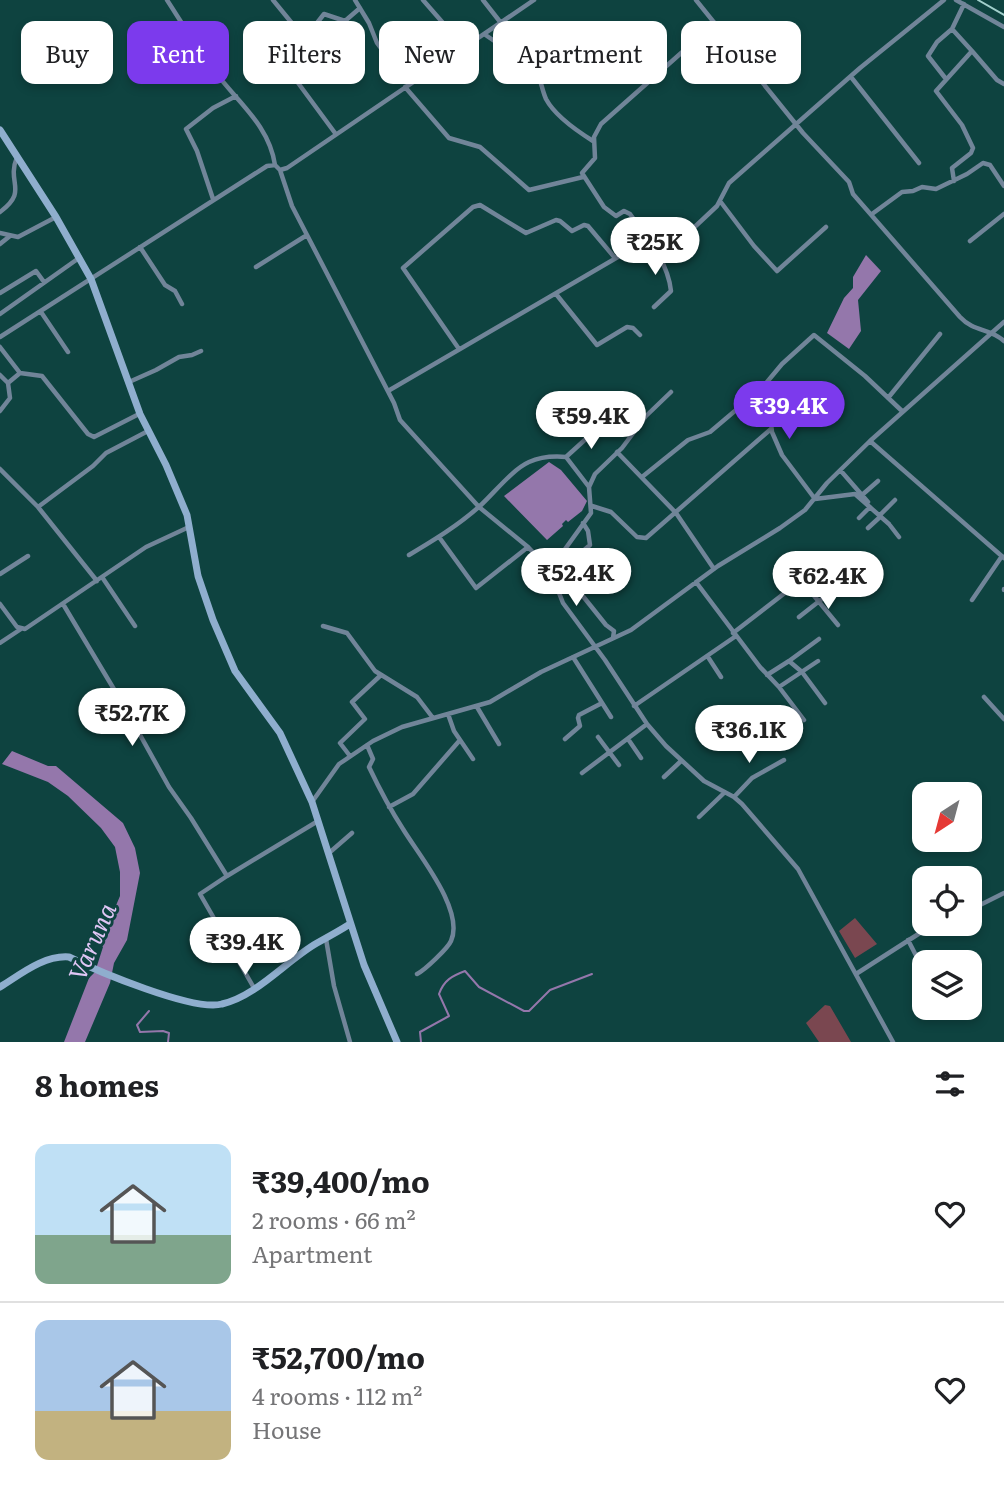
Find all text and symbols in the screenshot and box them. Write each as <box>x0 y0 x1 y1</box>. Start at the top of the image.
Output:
chip: Buy <box>21 21 113 84</box>
chip: Rent <box>127 21 229 84</box>
chip: Filters <box>243 21 365 84</box>
chip: New <box>379 21 479 84</box>
chip: Apartment <box>493 21 667 84</box>
chip: House <box>681 21 801 84</box>
pin: ₹25K <box>614 218 696 277</box>
text: ₹25K <box>627 223 683 257</box>
pin: ₹39.4K <box>732 382 846 441</box>
text: ₹39.4K <box>750 387 828 421</box>
pin: ₹59.4K <box>534 392 648 451</box>
text: ₹59.4K <box>552 397 630 431</box>
pin: ₹52.4K <box>519 548 633 608</box>
pin: ₹62.4K <box>771 552 885 611</box>
text: ₹52.4K <box>537 554 615 588</box>
text: ₹62.4K <box>789 557 867 591</box>
pin: ₹52.7K <box>75 688 189 748</box>
text: ₹52.7K <box>94 694 170 728</box>
pin: ₹36.1K <box>692 706 806 765</box>
text: ₹36.1K <box>711 711 787 745</box>
north arrow <box>912 782 982 852</box>
map controls <box>912 782 982 1020</box>
button: locate <box>912 866 982 936</box>
water label: Varuna <box>58 896 123 985</box>
pin: ₹39.4K <box>188 918 302 977</box>
text: ₹39.4K <box>206 923 284 957</box>
button: layers <box>912 950 982 1020</box>
text: 8 homes <box>35 1062 159 1106</box>
icon: filters <box>931 1065 969 1103</box>
text: ₹39,400/mo <box>252 1158 430 1202</box>
icon: home <box>91 1172 175 1256</box>
icon: heart <box>931 1195 969 1233</box>
text: 2 rooms · 66 m² <box>252 1202 416 1236</box>
text: Apartment <box>252 1236 372 1270</box>
text: ₹52,700/mo <box>252 1334 425 1378</box>
icon: home <box>91 1348 175 1432</box>
icon: heart <box>931 1371 969 1409</box>
text: 4 rooms · 112 m² <box>252 1378 422 1412</box>
text: House <box>252 1412 321 1446</box>

